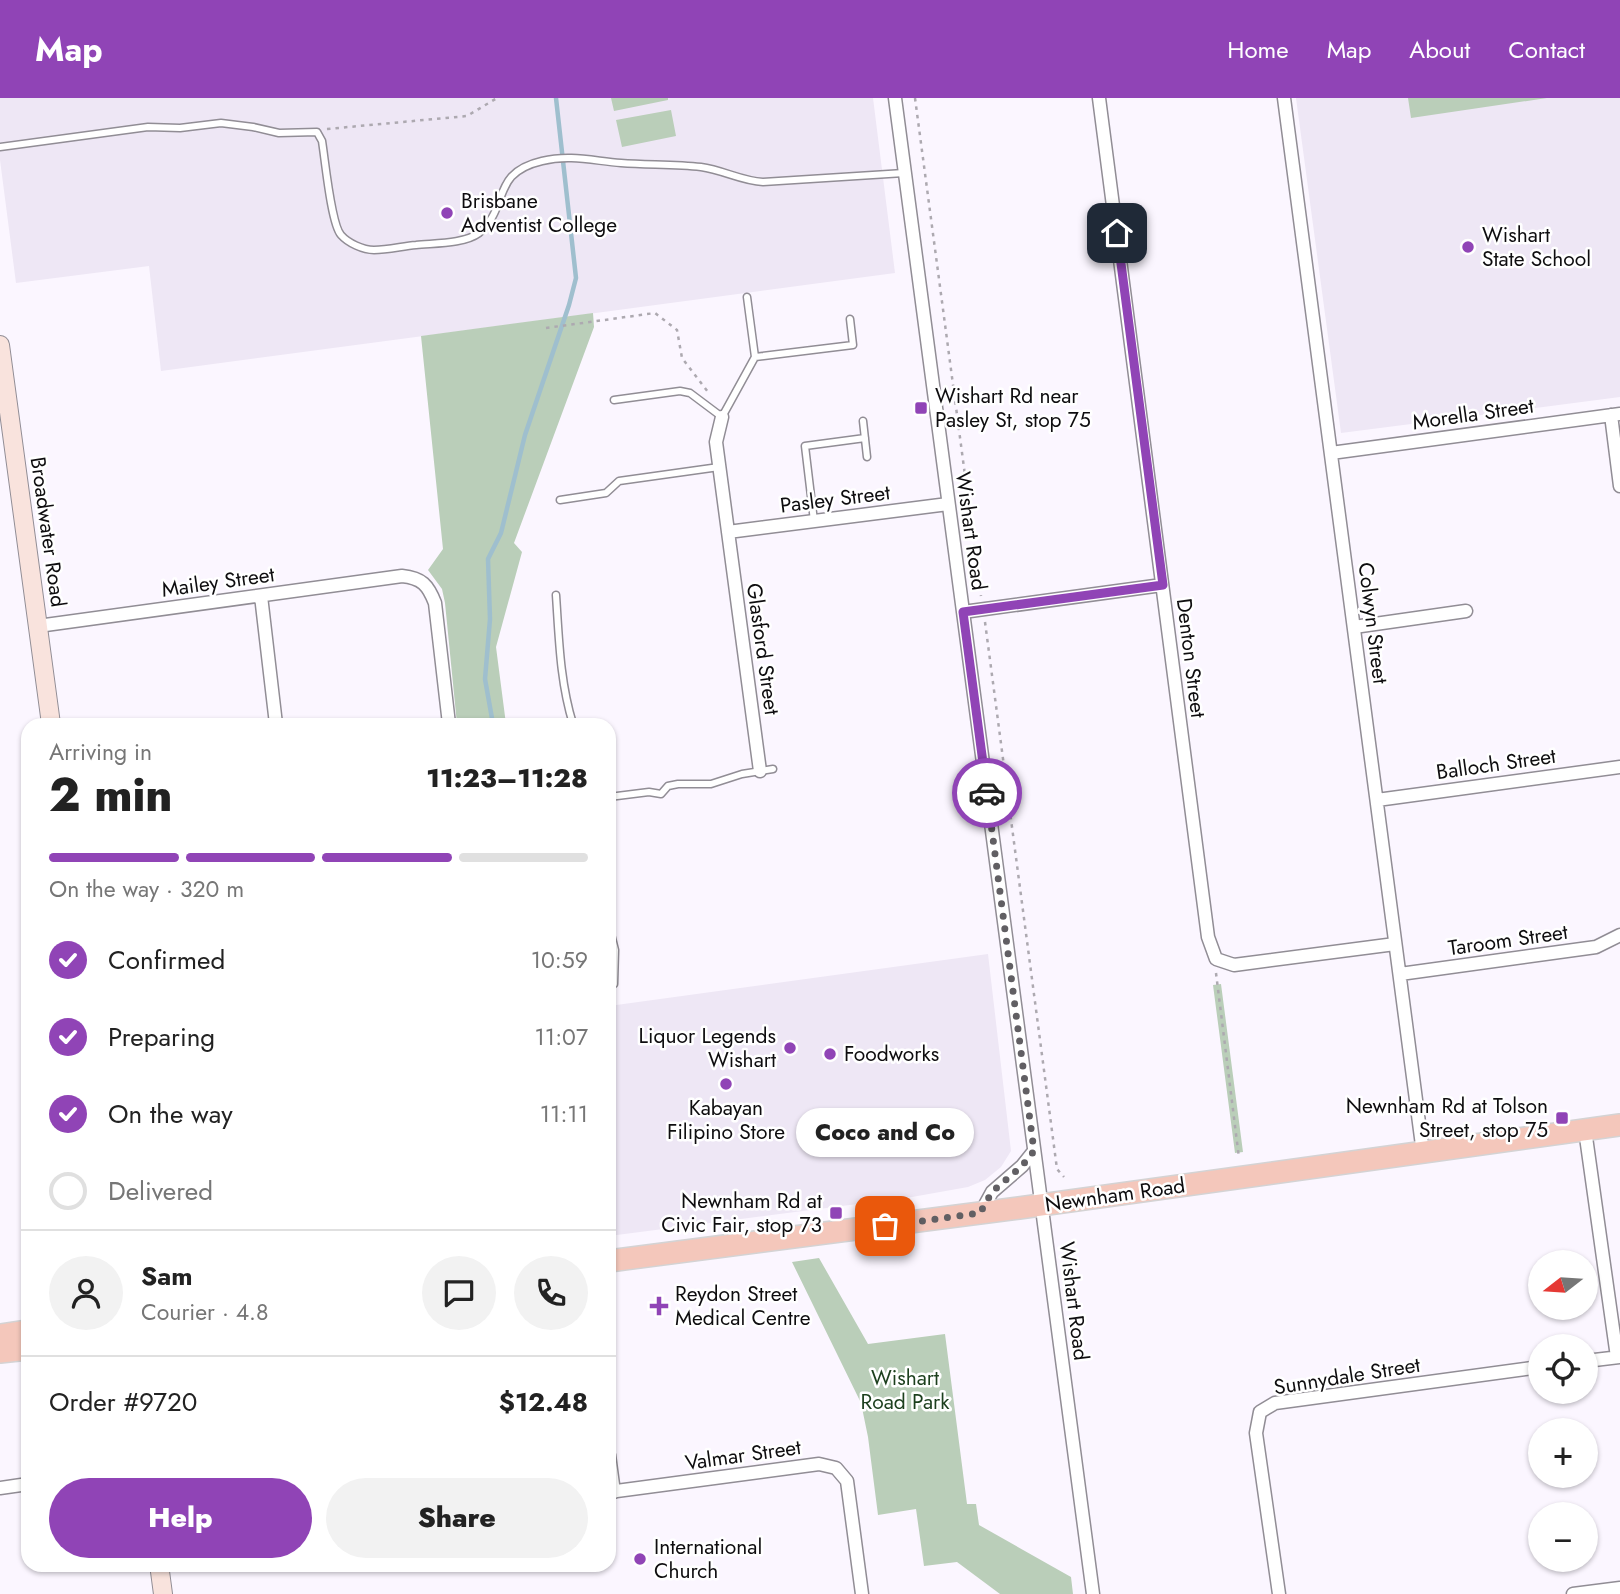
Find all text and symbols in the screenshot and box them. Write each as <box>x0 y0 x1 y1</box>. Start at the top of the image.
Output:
text: Map <box>35 26 103 73</box>
text: Home <box>1227 32 1289 67</box>
text: Map <box>1327 32 1371 67</box>
text: About <box>1409 32 1470 67</box>
text: Contact <box>1508 32 1585 67</box>
place label: Brisbane Adventist College <box>461 186 617 240</box>
pin <box>1087 203 1147 263</box>
marker: Brisbane Adventist College <box>439 205 455 221</box>
icon: home <box>1098 214 1136 252</box>
place label: Wishart State School <box>1482 220 1591 274</box>
marker: Wishart State School <box>1460 239 1476 255</box>
place label: Wishart Rd near Pasley St, stop 75 <box>935 381 1091 435</box>
street label: Morella Street <box>1410 391 1536 437</box>
marker: Wishart Rd near Pasley St, stop 75 <box>913 400 929 416</box>
street label: Broadwater Road <box>23 455 73 609</box>
street label: Wishart Road <box>948 470 994 592</box>
street label: Pasley Street <box>778 477 892 521</box>
street label: Mailey Street <box>160 559 276 605</box>
street label: Colwyn Street <box>1351 560 1395 686</box>
street label: Glasford Street <box>739 581 787 717</box>
street label: Denton Street <box>1169 597 1213 719</box>
text: Arriving in <box>49 735 152 769</box>
street label: Balloch Street <box>1434 741 1558 787</box>
courier <box>952 758 1022 828</box>
text: 11:23–11:28 <box>426 759 588 797</box>
text: 2 min <box>49 762 173 828</box>
icon: car <box>968 774 1006 812</box>
text: On the way · 320 m <box>49 872 244 906</box>
street label: Taroom Street <box>1446 917 1570 963</box>
icon: check <box>49 941 87 979</box>
text: Confirmed <box>108 941 225 979</box>
text: 10:59 <box>531 943 588 977</box>
icon: check <box>49 1018 87 1056</box>
text: Preparing <box>108 1018 215 1056</box>
text: 11:07 <box>535 1020 588 1054</box>
place label: Liquor Legends Wishart <box>639 1021 776 1075</box>
place label: Foodworks <box>844 1039 939 1069</box>
marker: Liquor Legends Wishart <box>782 1040 798 1056</box>
marker: Foodworks <box>822 1046 838 1062</box>
marker: Kabayan Filipino Store <box>718 1076 734 1092</box>
place label: Newnham Rd at Tolson Street, stop 75 <box>1346 1091 1548 1145</box>
place label: Kabayan Filipino Store <box>667 1093 785 1147</box>
icon: check <box>49 1095 87 1133</box>
text: On the way <box>108 1095 233 1133</box>
text: 11:11 <box>540 1097 588 1131</box>
callout: Coco and Co <box>796 1107 974 1156</box>
marker: Newnham Rd at Tolson Street, stop 75 <box>1554 1110 1570 1126</box>
text: Coco and Co <box>815 1115 955 1149</box>
street label: Newnham Road <box>1043 1170 1187 1220</box>
text: Delivered <box>108 1172 213 1210</box>
place label: Newnham Rd at Civic Fair, stop 73 <box>661 1186 822 1240</box>
pin <box>855 1196 915 1256</box>
marker: Newnham Rd at Civic Fair, stop 73 <box>828 1205 844 1221</box>
icon: bag <box>866 1207 904 1245</box>
street label: Wishart Road <box>1052 1240 1096 1362</box>
north arrow <box>1528 1250 1598 1320</box>
map controls <box>1528 1250 1598 1572</box>
button: person <box>49 1256 123 1330</box>
button: chat <box>422 1256 496 1330</box>
button: phone <box>514 1256 588 1330</box>
text: Sam <box>141 1257 193 1295</box>
place label: Reydon Street Medical Centre <box>675 1279 811 1333</box>
text: Courier · 4.8 <box>141 1295 269 1329</box>
marker: Reydon Street Medical Centre <box>649 1296 669 1316</box>
button: locate <box>1528 1334 1598 1404</box>
street label: Sunnydale Street <box>1272 1350 1422 1402</box>
park label: Wishart Road Park <box>860 1363 950 1417</box>
text: Order #9720 <box>49 1383 197 1421</box>
text: $12.48 <box>499 1383 588 1421</box>
button: + <box>1528 1418 1598 1488</box>
street label: Valmar Street <box>683 1432 803 1478</box>
button: Help <box>49 1478 312 1558</box>
button: Share <box>326 1478 588 1558</box>
button: − <box>1528 1502 1598 1572</box>
place label: International Church <box>654 1532 762 1586</box>
marker: International Church <box>632 1551 648 1567</box>

